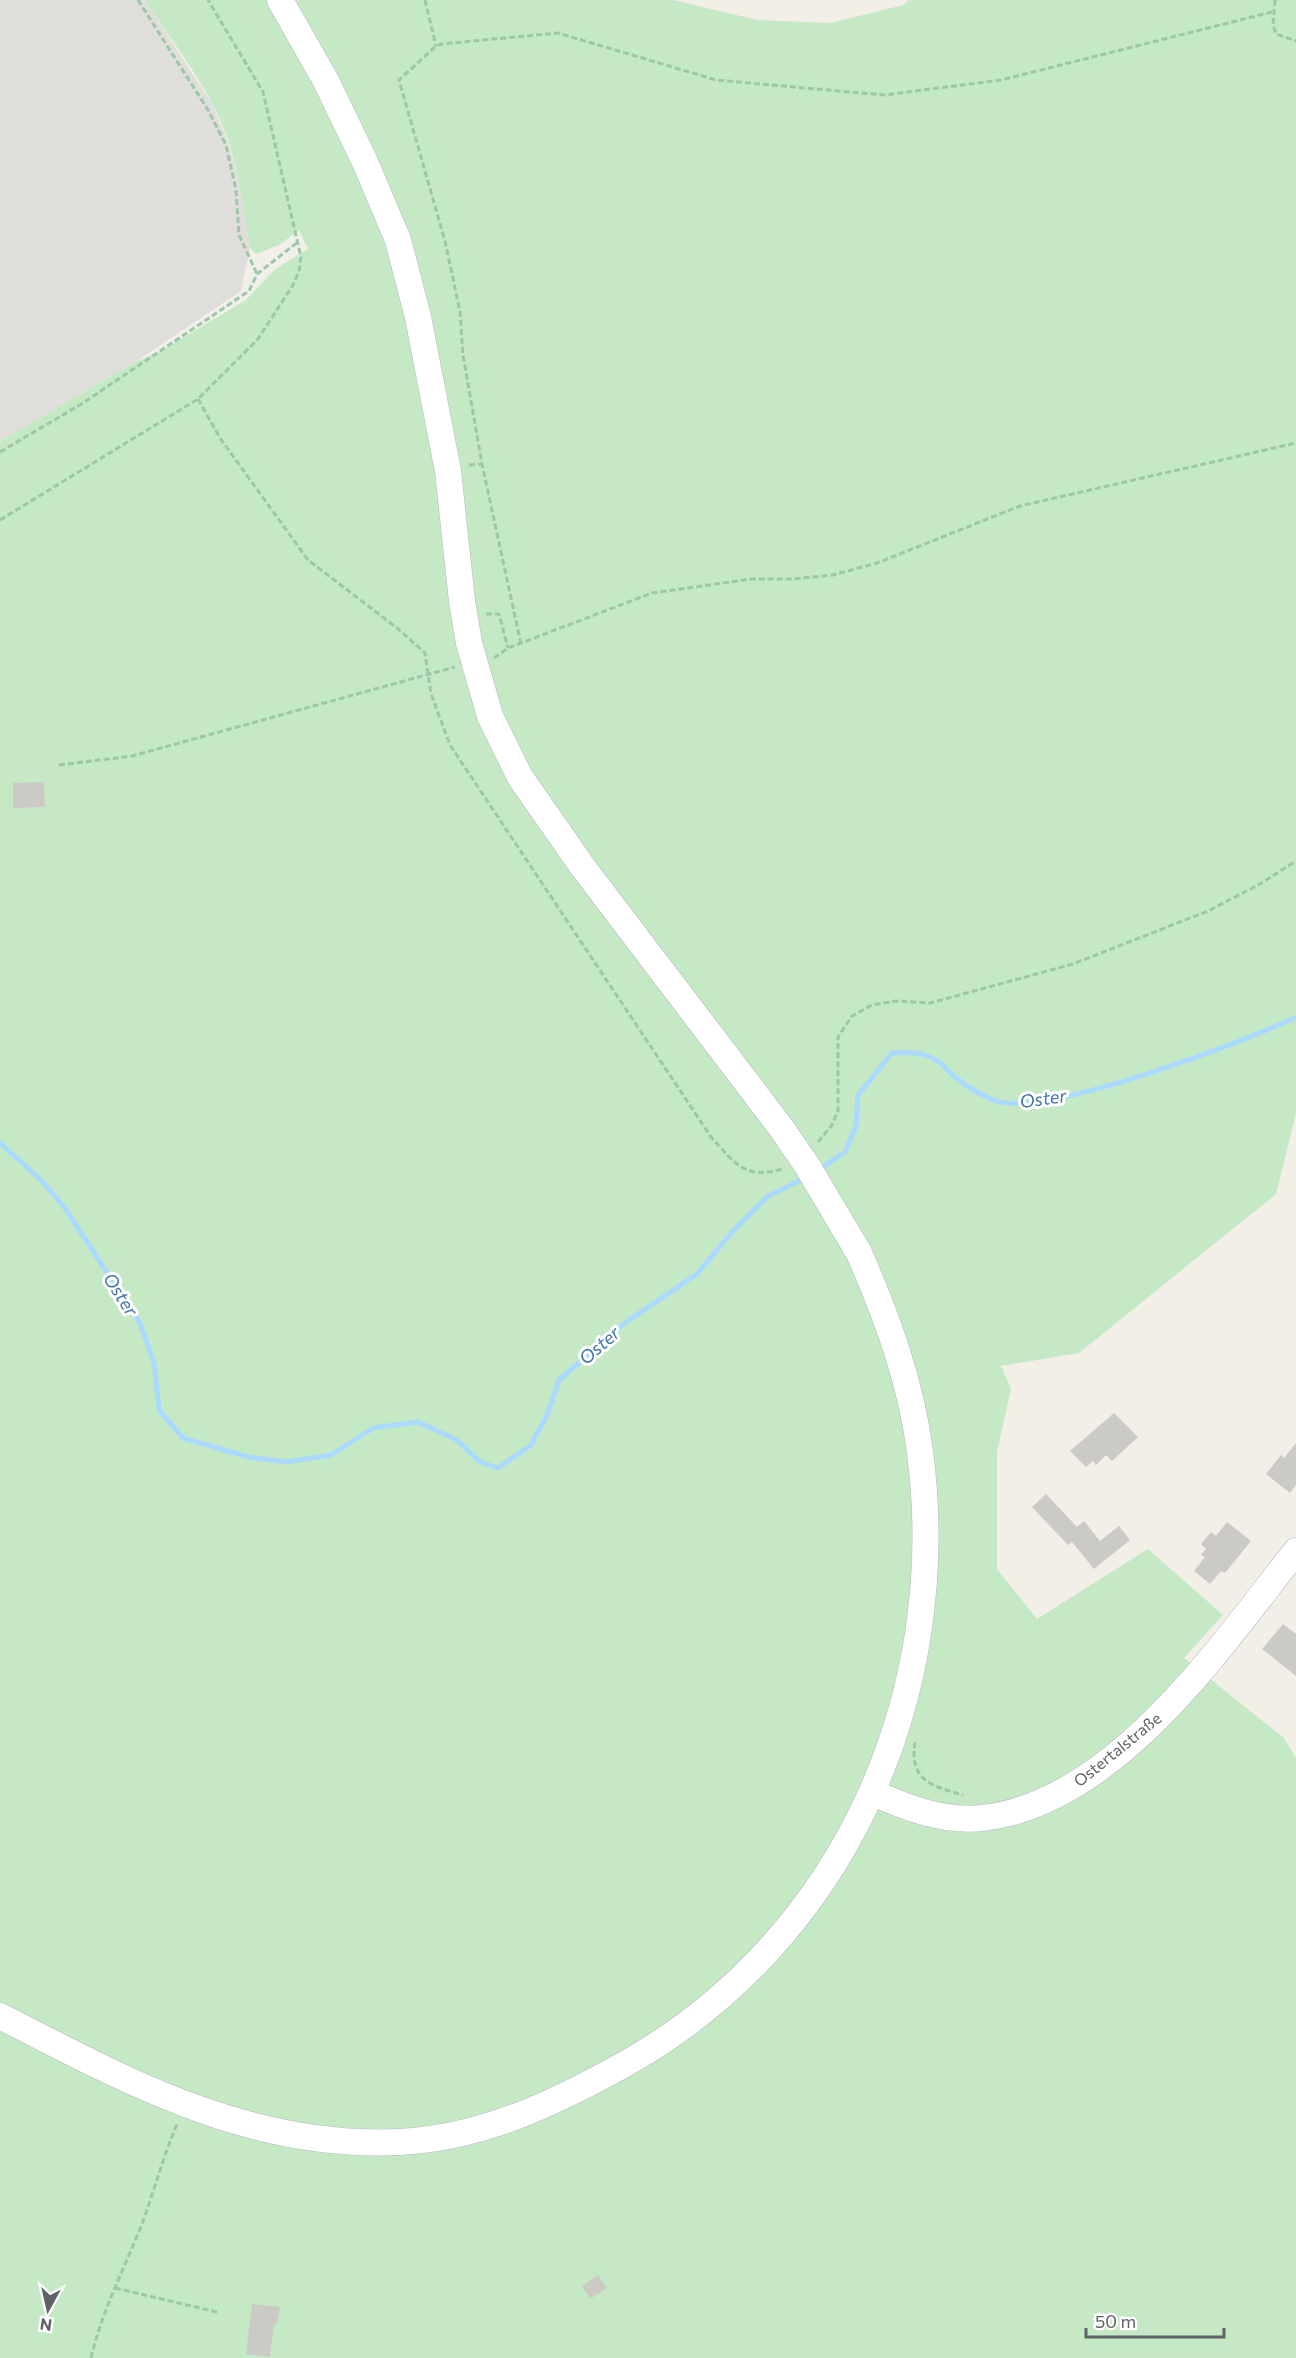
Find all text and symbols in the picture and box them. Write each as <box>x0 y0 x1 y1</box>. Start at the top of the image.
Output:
water label: Oster <box>1018 1084 1068 1112</box>
water label: Oster <box>99 1268 143 1320</box>
water label: Oster <box>574 1321 624 1369</box>
street label: Ostertalstraße <box>1069 1708 1165 1790</box>
north arrow <box>18 2280 78 2340</box>
scale bar <box>1086 2301 1224 2339</box>
text: 50 m <box>1095 2310 1136 2332</box>
text: N <box>39 2315 53 2336</box>

